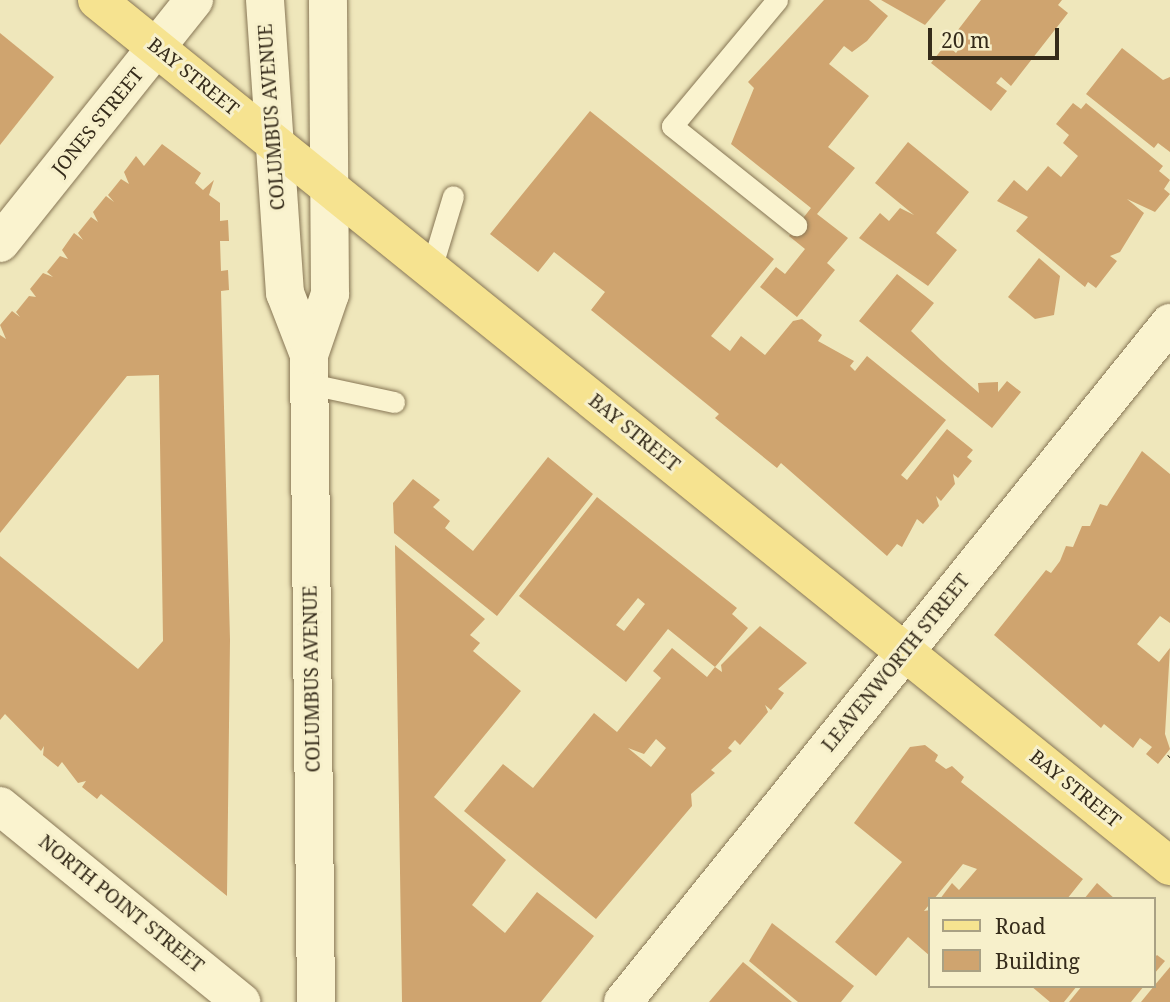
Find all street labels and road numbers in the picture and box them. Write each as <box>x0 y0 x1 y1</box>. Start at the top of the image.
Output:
street label: COLUMBUS AVENUE <box>254 23 290 211</box>
street label: BAY STREET <box>143 33 243 121</box>
street label: JONES STREET <box>48 64 148 180</box>
street label: BAY STREET <box>584 389 684 477</box>
street label: LEAVENWORTH STREET <box>817 570 975 756</box>
street label: COLUMBUS AVENUE <box>299 585 325 773</box>
street label: BAY STREET <box>1025 745 1125 833</box>
street label: NORTH POINT STREET <box>34 831 208 977</box>

